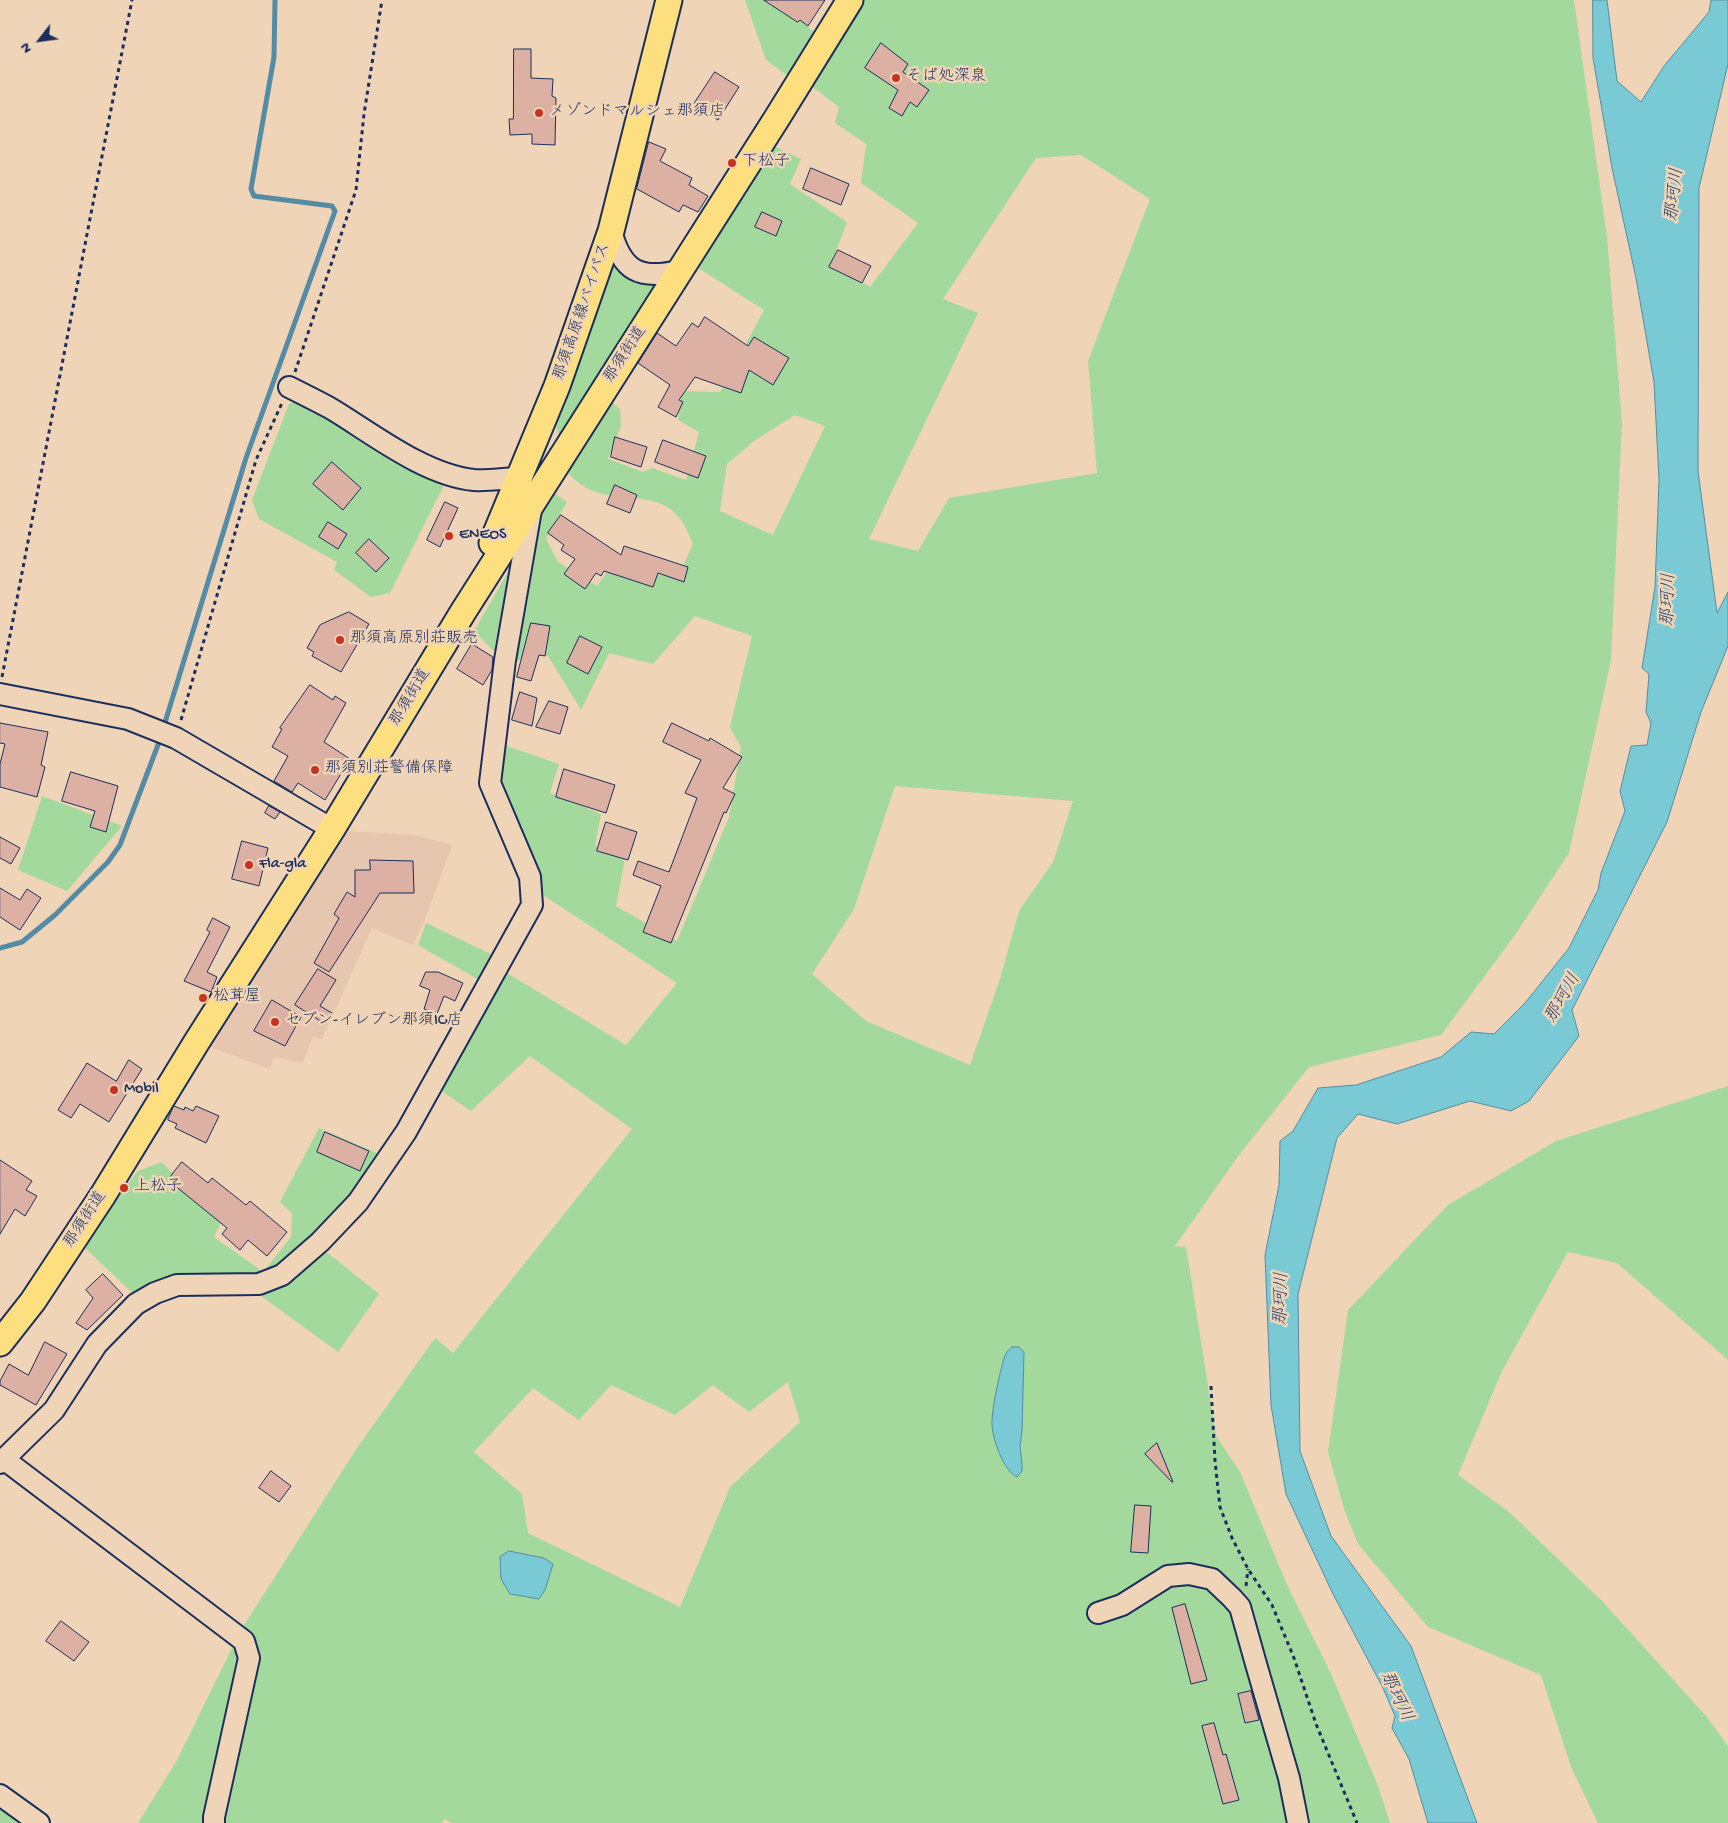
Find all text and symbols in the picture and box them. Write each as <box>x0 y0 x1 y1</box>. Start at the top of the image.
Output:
north arrow <box>15 15 65 65</box>
text: N <box>17 40 36 56</box>
place label: そば処深泉 <box>906 68 986 88</box>
marker: そば処深泉 <box>890 72 902 84</box>
place label: メゾンドマルシェ那須店 <box>549 103 725 123</box>
marker: メゾンドマルシェ那須店 <box>533 107 545 119</box>
place label: 下松子 <box>742 153 790 173</box>
marker: 下松子 <box>726 157 738 169</box>
water label: 那珂川 <box>1662 167 1690 223</box>
street label: 那須高原線バイパス <box>550 241 616 383</box>
street label: 那須街道 <box>601 323 651 387</box>
place label: ENEOS <box>459 526 506 546</box>
marker: ENEOS <box>443 530 455 542</box>
water label: 那珂川 <box>1659 573 1681 627</box>
place label: 那須高原別荘販売 <box>350 630 478 650</box>
marker: 那須高原別荘販売 <box>334 634 346 646</box>
street label: 那須街道 <box>386 666 436 730</box>
place label: 那須別荘警備保障 <box>325 760 453 780</box>
marker: 那須別荘警備保障 <box>309 764 321 776</box>
place label: Fla-gla <box>259 855 306 875</box>
marker: Fla-gla <box>243 859 255 871</box>
water label: 那珂川 <box>1541 970 1587 1028</box>
place label: 松茸屋 <box>213 988 261 1008</box>
marker: 松茸屋 <box>197 992 209 1004</box>
place label: セブン-イレブン那須IC店 <box>285 1012 463 1032</box>
marker: セブン-イレブン那須IC店 <box>269 1016 281 1028</box>
place label: Mobil <box>124 1080 159 1100</box>
marker: Mobil <box>108 1084 120 1096</box>
place label: 上松子 <box>134 1178 182 1198</box>
marker: 上松子 <box>118 1182 130 1194</box>
street label: 那須街道 <box>61 1188 111 1252</box>
water label: 那珂川 <box>1272 1272 1294 1326</box>
water label: 那珂川 <box>1373 1668 1417 1726</box>

